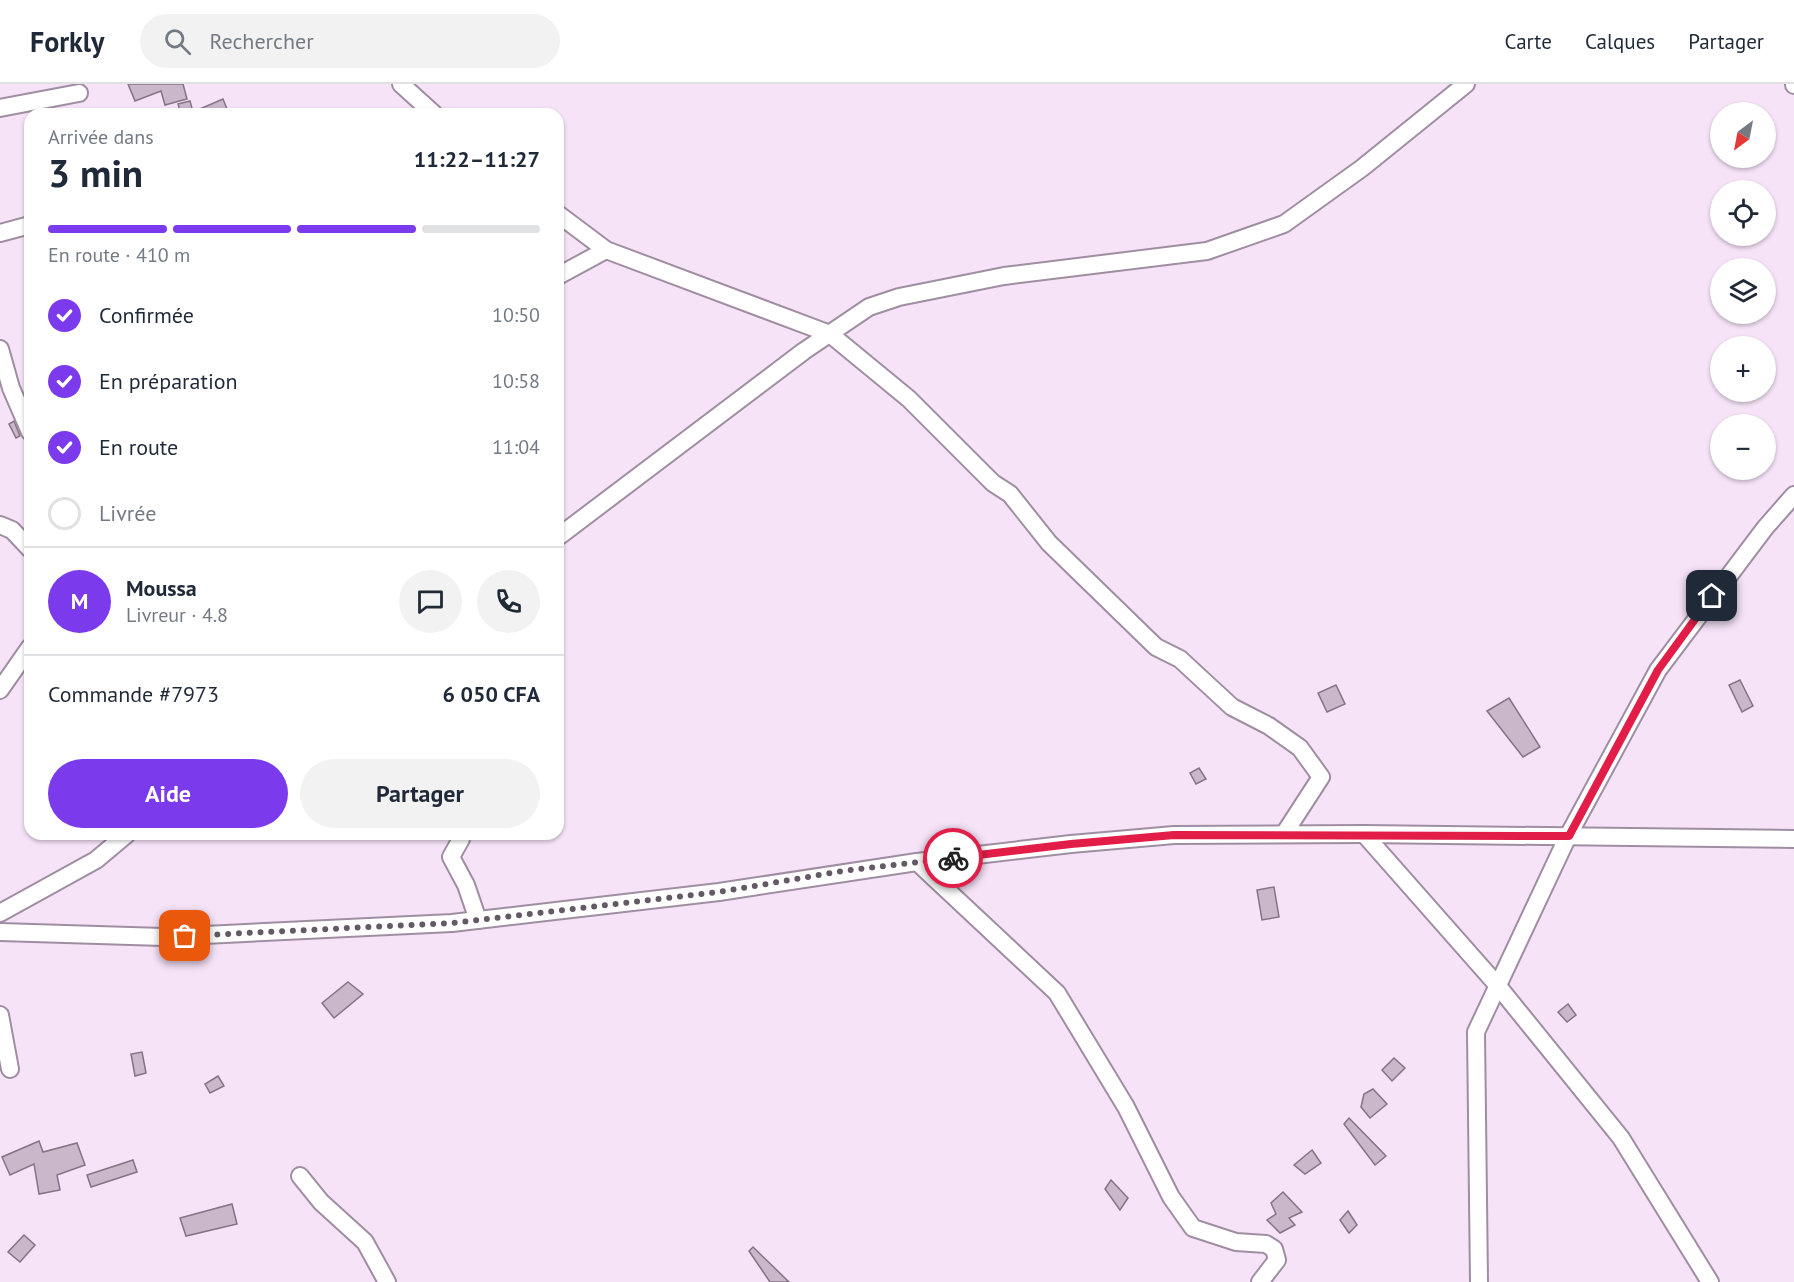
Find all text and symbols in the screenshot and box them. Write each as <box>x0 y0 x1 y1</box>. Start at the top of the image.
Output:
search box <box>140 14 560 68</box>
text: Forkly <box>30 23 104 60</box>
icon: search <box>161 25 194 58</box>
text: Rechercher <box>209 27 314 55</box>
text: Carte <box>1505 28 1552 55</box>
text: Calques <box>1585 28 1655 55</box>
text: Partager <box>1688 28 1764 55</box>
north arrow <box>1710 102 1776 168</box>
map controls <box>1710 102 1776 480</box>
text: Arrivée dans <box>48 124 154 150</box>
text: 11:22–11:27 <box>414 145 540 173</box>
text: 3 min <box>48 147 143 198</box>
button: locate <box>1710 180 1776 246</box>
text: En route · 410 m <box>48 242 190 268</box>
button: layers <box>1710 258 1776 324</box>
icon: check <box>48 299 81 332</box>
text: Confirmée <box>99 301 194 329</box>
text: 10:50 <box>492 302 540 328</box>
button: + <box>1710 336 1776 402</box>
icon: check <box>48 365 81 398</box>
text: En préparation <box>99 367 238 395</box>
text: 10:58 <box>492 368 540 394</box>
button: − <box>1710 414 1776 480</box>
icon: check <box>48 431 81 464</box>
text: En route <box>99 433 178 461</box>
text: 11:04 <box>492 434 540 460</box>
text: Livrée <box>99 499 156 527</box>
button: chat <box>399 570 462 633</box>
button: phone <box>477 570 540 633</box>
pin <box>1686 570 1737 621</box>
text: Moussa <box>126 574 197 602</box>
icon: home <box>1695 579 1728 612</box>
text: M <box>71 587 88 615</box>
text: Livreur · 4.8 <box>126 602 228 628</box>
text: Commande #7973 <box>48 680 219 708</box>
text: 6 050 CFA <box>442 680 540 708</box>
button: Aide <box>48 759 288 828</box>
button: Partager <box>300 759 540 828</box>
courier <box>923 828 983 888</box>
icon: bike <box>937 842 970 875</box>
pin <box>159 910 210 961</box>
icon: bag <box>168 919 201 952</box>

